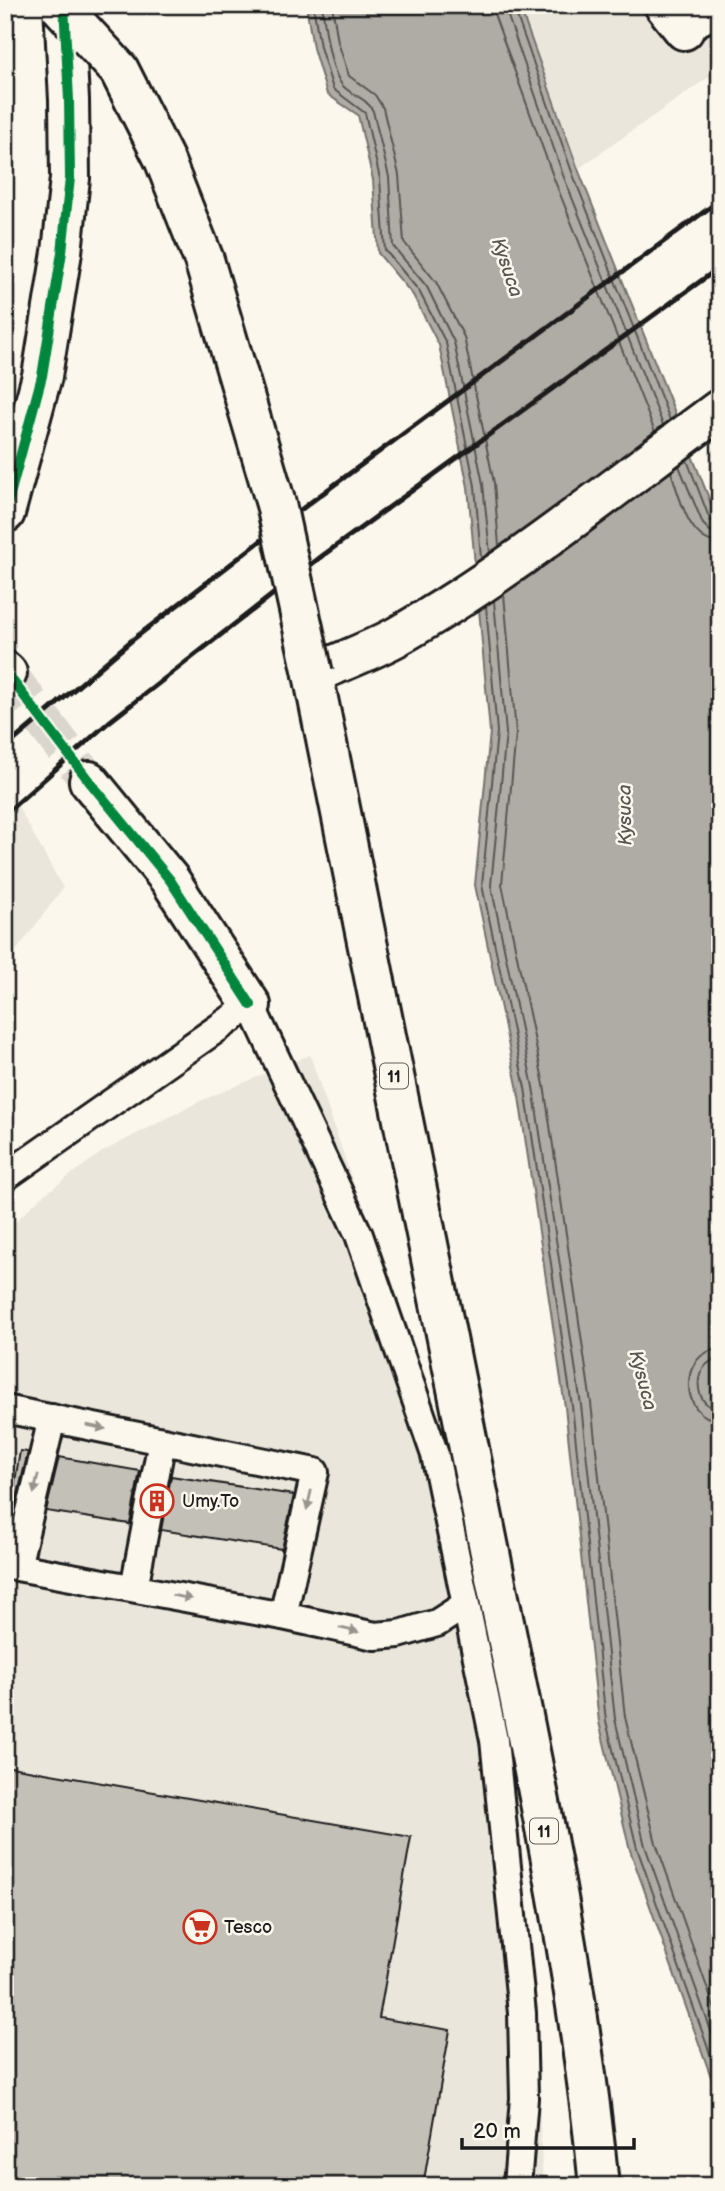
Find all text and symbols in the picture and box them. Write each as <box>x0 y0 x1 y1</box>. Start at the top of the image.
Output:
water label: Kysuca <box>486 235 527 300</box>
water label: Kysuca <box>613 784 638 846</box>
road number: 11 <box>380 1064 408 1088</box>
water label: Kysuca <box>624 1348 662 1413</box>
one-way arrow <box>85 1422 107 1433</box>
one-way arrow <box>31 1473 42 1495</box>
building icon: Umy.To <box>138 1482 176 1520</box>
one-way arrow <box>303 1489 314 1511</box>
place label: Umy.To <box>182 1491 239 1512</box>
one-way arrow <box>171 1592 193 1603</box>
one-way arrow <box>338 1625 360 1636</box>
road number: 11 <box>530 1818 558 1843</box>
supermarket icon: Tesco <box>181 1908 219 1946</box>
place label: Tesco <box>224 1917 272 1938</box>
scale bar <box>462 2107 634 2151</box>
text: 20 m <box>473 2119 521 2144</box>

